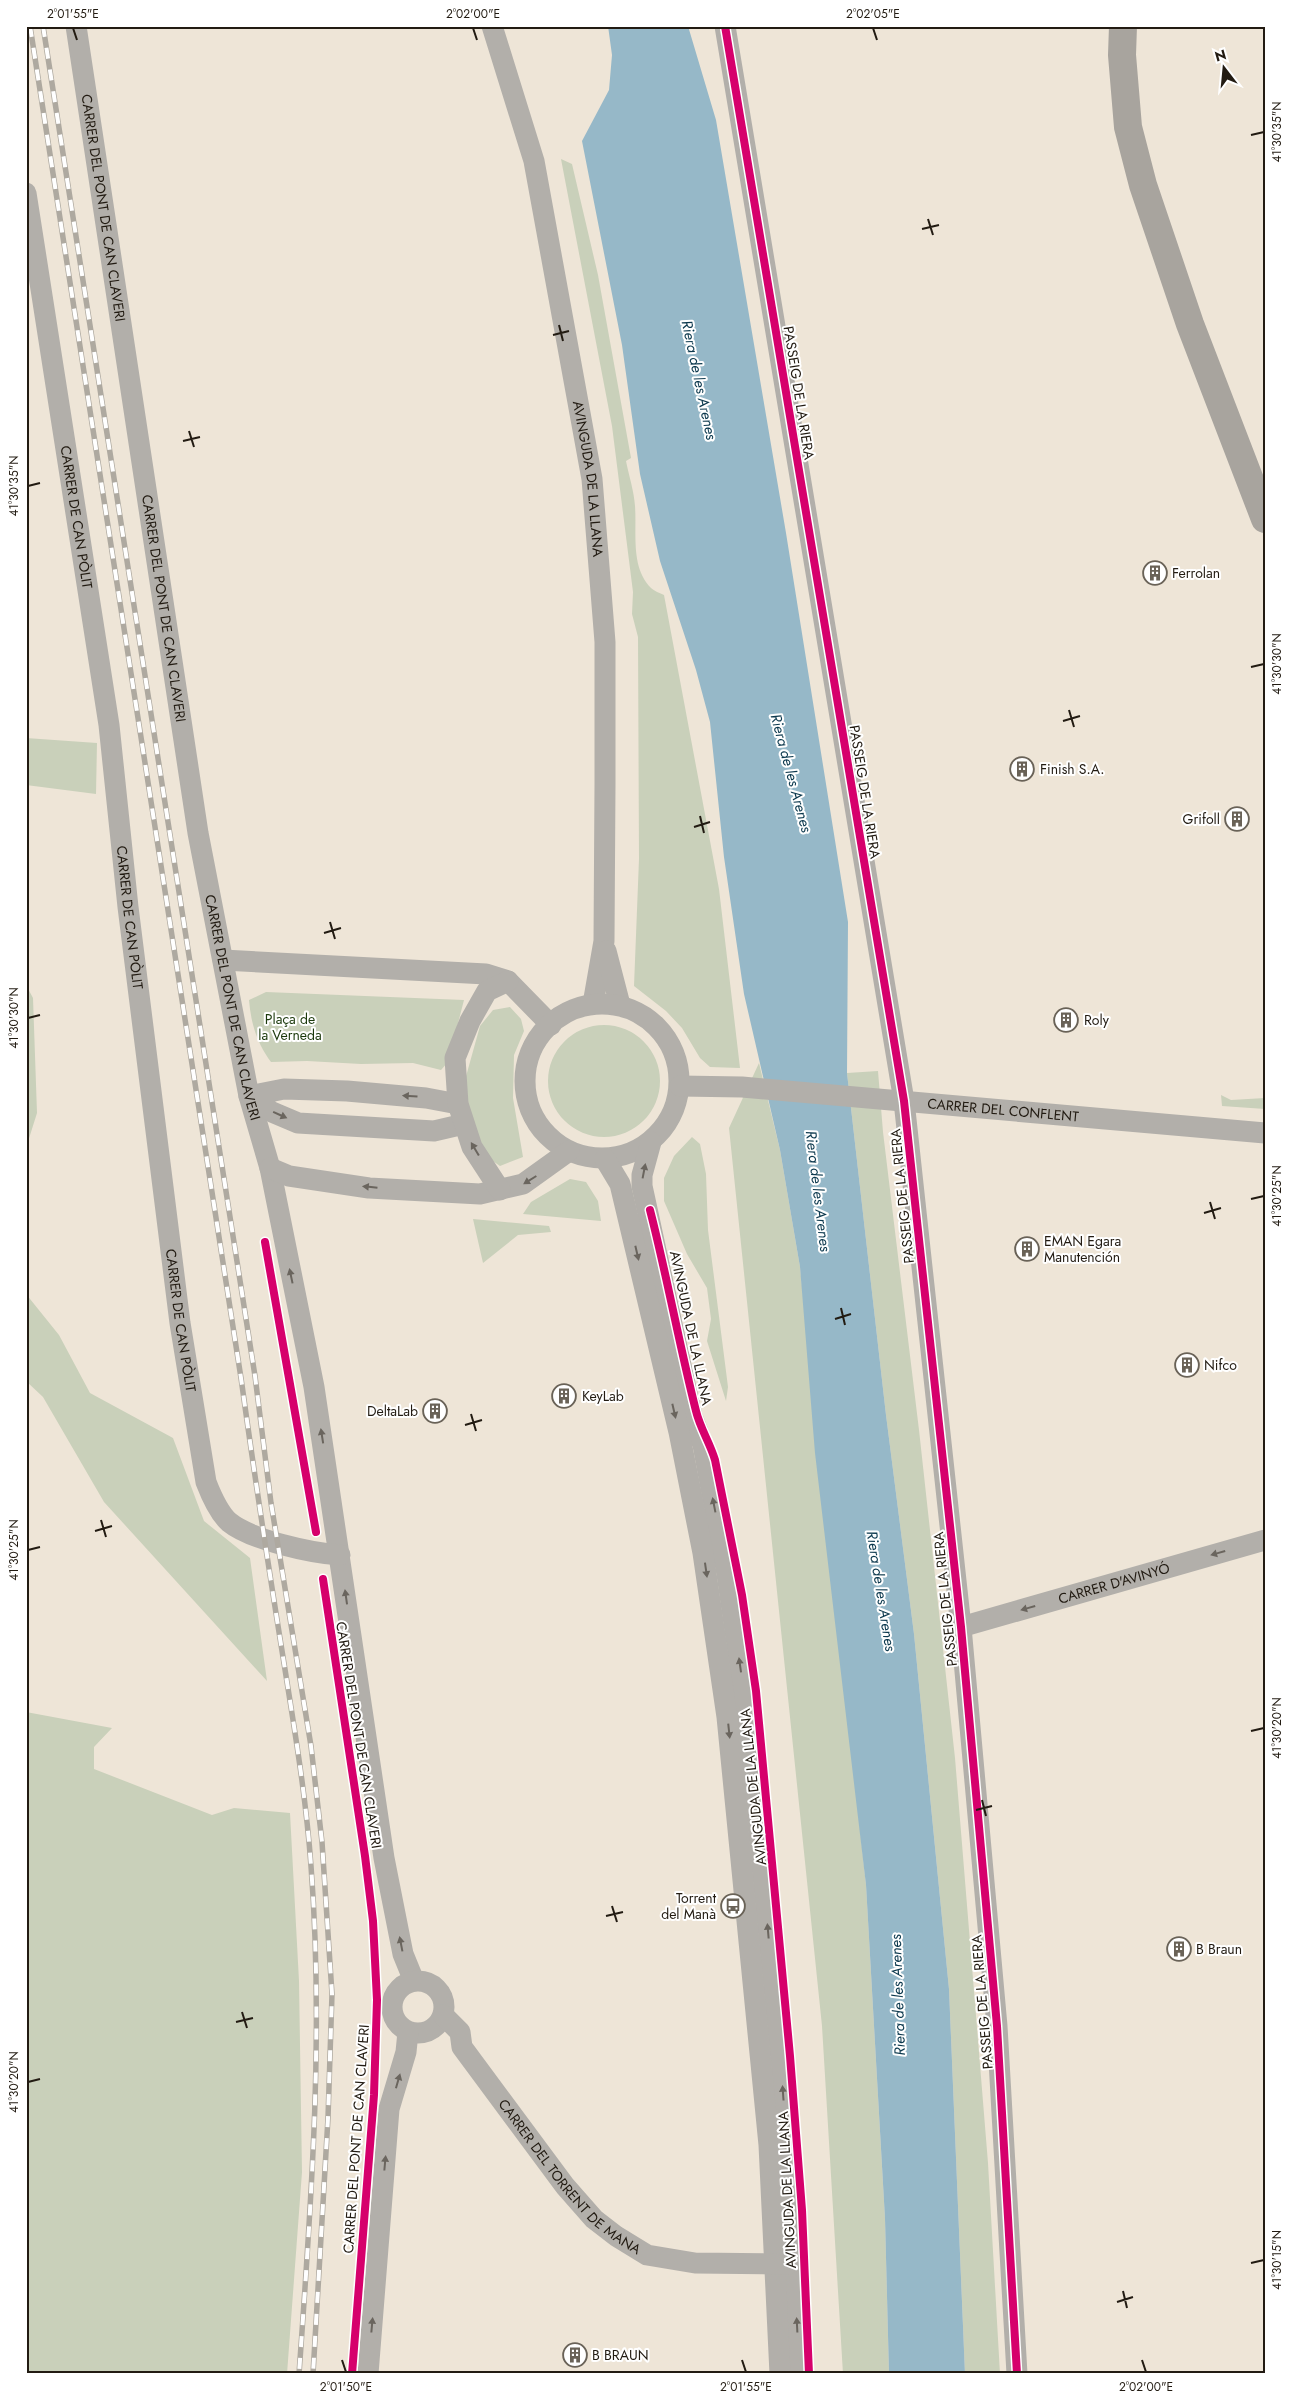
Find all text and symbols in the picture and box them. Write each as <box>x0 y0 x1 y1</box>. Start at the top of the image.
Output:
text: 2°01'55"E <box>47 5 99 23</box>
text: 2°02'00"E <box>446 5 500 23</box>
text: 2°02'05"E <box>846 5 900 23</box>
north arrow <box>1198 42 1248 92</box>
text: N <box>1212 44 1229 67</box>
street label: CARRER DEL PONT DE CAN CLAVERI <box>76 93 131 323</box>
text: 41°30'35"N <box>1268 101 1286 163</box>
water label: Riera de les Arenes <box>676 318 722 442</box>
street label: PASSEIG DE LA RIERA <box>779 325 820 462</box>
street label: AVINGUDA DE LA LLANA <box>568 399 608 558</box>
street label: CARRER DE CAN PÒLIT <box>56 444 98 590</box>
text: 41°30'35"N <box>5 455 23 517</box>
street label: CARRER DEL PONT DE CAN CLAVERI <box>137 493 191 723</box>
building icon: Ferrolan <box>1142 560 1168 586</box>
place label: Ferrolan <box>1172 563 1220 583</box>
text: 41°30'30"N <box>1268 633 1286 695</box>
water label: Riera de les Arenes <box>765 711 817 835</box>
street label: PASSEIG DE LA RIERA <box>845 724 886 861</box>
building icon: Finish S.A. <box>1009 756 1035 782</box>
place label: Finish S.A. <box>1040 759 1105 779</box>
building icon: Grifoll <box>1224 806 1250 832</box>
place label: Grifoll <box>1183 809 1220 829</box>
street label: CARRER DE CAN PÒLIT <box>112 845 148 991</box>
street label: CARRER DEL PONT DE CAN CLAVERI <box>200 893 266 1123</box>
text: 41°30'30"N <box>5 987 23 1049</box>
building icon: Roly <box>1053 1007 1079 1033</box>
park label: Plaça de la Verneda <box>258 1009 322 1045</box>
place label: Roly <box>1084 1010 1110 1030</box>
one-way arrow <box>402 1092 418 1100</box>
street label: CARRER DEL CONFLENT <box>927 1093 1080 1127</box>
one-way arrow <box>272 1112 287 1120</box>
street label: PASSEIG DE LA RIERA <box>885 1127 919 1264</box>
water label: Riera de les Arenes <box>800 1129 836 1253</box>
one-way arrow <box>470 1143 479 1156</box>
one-way arrow <box>640 1162 648 1178</box>
text: 41°30'25"N <box>1268 1165 1286 1227</box>
one-way arrow <box>523 1175 536 1184</box>
one-way arrow <box>361 1183 377 1191</box>
place label: EMAN Egara Manutención <box>1044 1231 1121 1267</box>
building icon: EMAN Egara Manutención <box>1014 1236 1040 1262</box>
one-way arrow <box>633 1245 641 1260</box>
street label: CARRER DE CAN PÒLIT <box>161 1248 201 1394</box>
street label: AVINGUDA DE LA LLANA <box>665 1249 717 1408</box>
one-way arrow <box>287 1268 295 1284</box>
building icon: Nifco <box>1174 1352 1200 1378</box>
place label: Nifco <box>1204 1355 1237 1375</box>
building icon: KeyLab <box>551 1383 577 1409</box>
place label: KeyLab <box>582 1386 624 1406</box>
building icon: DeltaLab <box>422 1398 448 1424</box>
place label: DeltaLab <box>367 1401 418 1421</box>
one-way arrow <box>670 1403 678 1418</box>
one-way arrow <box>317 1427 325 1443</box>
one-way arrow <box>710 1496 718 1512</box>
text: 41°30'25"N <box>5 1519 23 1581</box>
water label: Riera de les Arenes <box>861 1529 901 1653</box>
street label: PASSEIG DE LA RIERA <box>928 1530 962 1667</box>
one-way arrow <box>1210 1550 1225 1558</box>
street label: CARRER D'AVINYÓ <box>1056 1558 1172 1609</box>
one-way arrow <box>702 1563 710 1579</box>
one-way arrow <box>341 1588 349 1604</box>
one-way arrow <box>1020 1604 1035 1612</box>
street label: CARRER DEL PONT DE CAN CLAVERI <box>331 1620 387 1850</box>
one-way arrow <box>736 1657 744 1673</box>
text: 41°30'20"N <box>1268 1697 1286 1759</box>
street label: AVINGUDA DE LA LLANA <box>735 1707 771 1866</box>
one-way arrow <box>725 1723 733 1739</box>
place label: Torrent del Manà <box>661 1888 717 1924</box>
bus stop icon: Torrent del Manà <box>720 1893 746 1919</box>
one-way arrow <box>764 1923 772 1939</box>
street label: PASSEIG DE LA RIERA <box>966 1933 998 2070</box>
water label: Riera de les Arenes <box>885 1934 911 2056</box>
one-way arrow <box>397 1935 405 1951</box>
building icon: B Braun <box>1166 1936 1192 1962</box>
place label: B Braun <box>1196 1939 1242 1959</box>
street label: CARRER DEL PONT DE CAN CLAVERI <box>338 2024 374 2254</box>
text: 41°30'20"N <box>5 2051 23 2113</box>
one-way arrow <box>394 2073 402 2088</box>
one-way arrow <box>779 2084 787 2100</box>
street label: CARRER DEL TORRENT DE MANA <box>494 2095 646 2260</box>
street label: AVINGUDA DE LA LLANA <box>773 2110 801 2269</box>
one-way arrow <box>381 2155 389 2171</box>
text: 41°30'15"N <box>1268 2230 1286 2290</box>
one-way arrow <box>369 2317 377 2333</box>
one-way arrow <box>793 2317 801 2333</box>
building icon: B BRAUN <box>562 2342 588 2368</box>
place label: B BRAUN <box>592 2345 649 2365</box>
text: 2°01'50"E <box>320 2378 372 2396</box>
text: 2°01'55"E <box>720 2378 772 2396</box>
text: 2°02'00"E <box>1119 2378 1173 2396</box>

